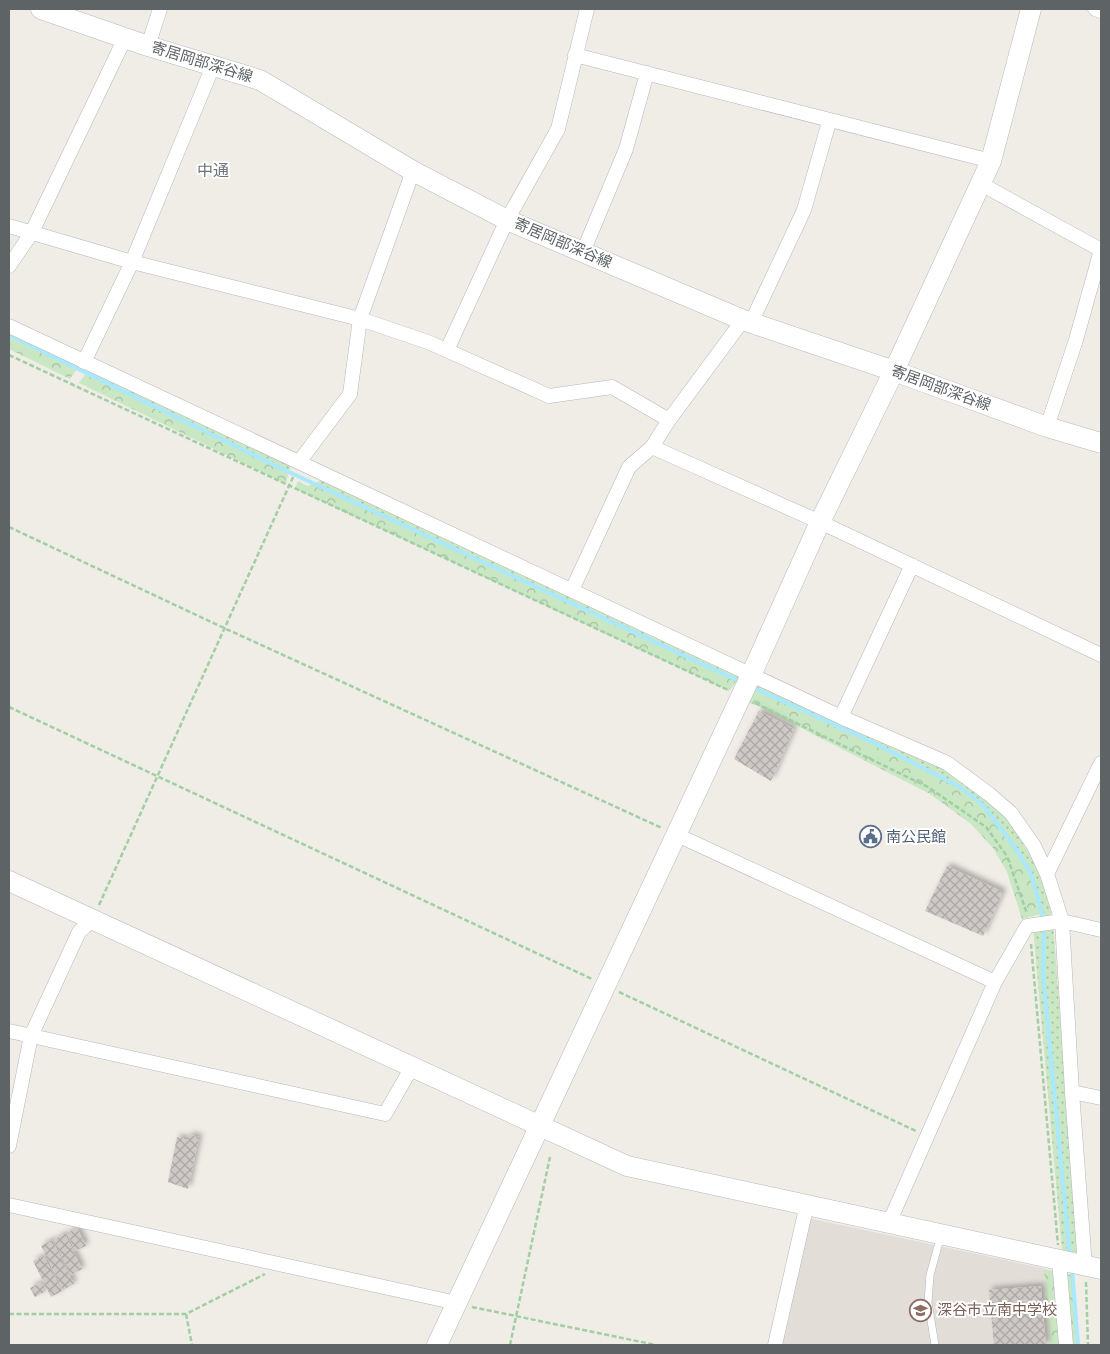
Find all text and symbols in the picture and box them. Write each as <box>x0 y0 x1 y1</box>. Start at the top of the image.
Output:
street label: 寄居岡部深谷線 <box>149 37 255 87</box>
district label: 中通 <box>197 160 229 182</box>
street label: 寄居岡部深谷線 <box>511 213 615 273</box>
street label: 寄居岡部深谷線 <box>888 361 994 415</box>
public building icon: 南公民館 <box>858 825 882 849</box>
place label: 南公民館 <box>886 827 946 847</box>
school or university icon: 深谷市立南中学校 <box>909 1298 933 1322</box>
place label: 深谷市立南中学校 <box>937 1300 1057 1320</box>

